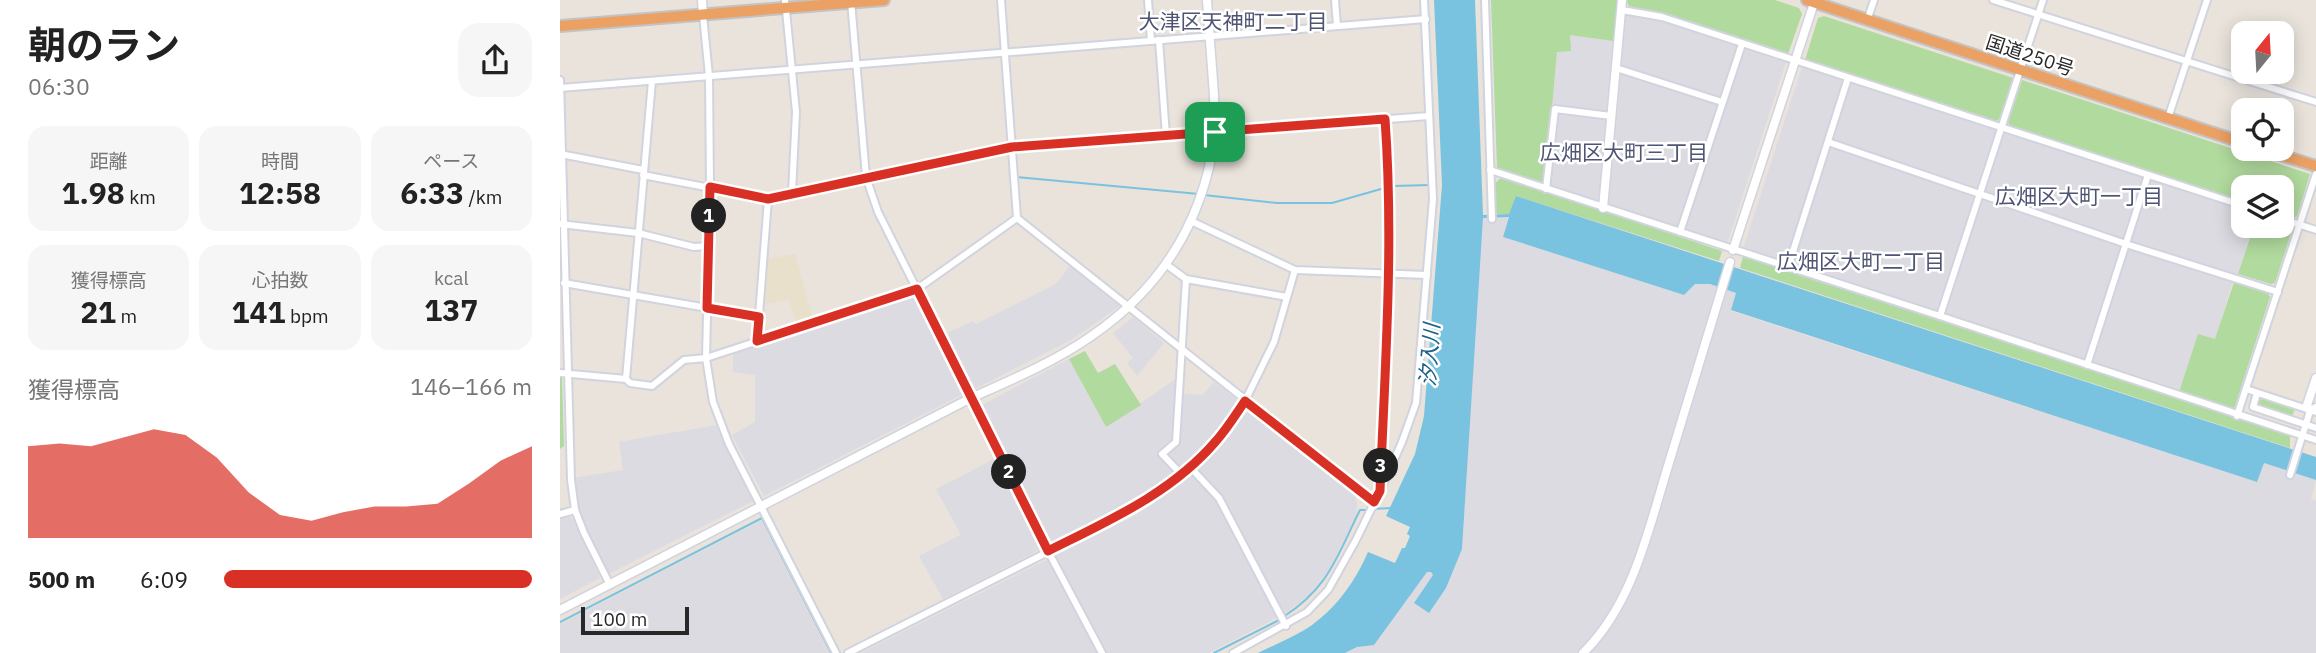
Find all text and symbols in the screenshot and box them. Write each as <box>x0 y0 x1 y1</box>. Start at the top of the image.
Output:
district label: 大津区天神町二丁目 <box>1139 7 1328 35</box>
text: 朝のラン <box>28 20 180 69</box>
north arrow <box>2231 21 2294 84</box>
map controls <box>2231 21 2294 238</box>
button: share <box>458 23 532 97</box>
street label: 国道250号 <box>1983 29 2077 81</box>
text: 06:30 <box>28 71 90 101</box>
button: locate <box>2231 98 2294 161</box>
pin <box>1185 102 1245 162</box>
icon: arrive <box>1196 113 1234 151</box>
district label: 広畑区大町三丁目 <box>1540 138 1708 166</box>
text: 距離 <box>90 149 128 173</box>
text: 時間 <box>261 149 299 173</box>
text: ペース <box>423 149 479 173</box>
text: 1.98 <box>61 173 125 212</box>
text: 12:58 <box>239 173 321 212</box>
text: 6:33 <box>400 173 464 212</box>
button: layers <box>2231 175 2294 238</box>
district label: 広畑区大町一丁目 <box>1995 182 2163 210</box>
text: km <box>125 185 156 209</box>
text: /km <box>464 185 502 209</box>
pin: 1 <box>692 198 726 234</box>
text: 1 <box>703 203 714 227</box>
district label: 広畑区大町二丁目 <box>1777 247 1945 275</box>
text: kcal <box>434 266 469 290</box>
text: 獲得標高 <box>71 268 147 292</box>
text: 心拍数 <box>251 268 309 292</box>
text: 137 <box>424 290 478 329</box>
text: 21 <box>80 292 116 331</box>
text: 141 <box>231 292 285 331</box>
text: m <box>116 304 137 328</box>
text: bpm <box>285 304 329 328</box>
water label: 汐入川 <box>1413 321 1445 387</box>
text: 146–166 m <box>410 371 532 401</box>
text: 獲得標高 <box>28 374 120 404</box>
pin: 3 <box>1364 448 1398 484</box>
text: 3 <box>1375 453 1386 477</box>
pin: 2 <box>992 454 1026 490</box>
text: 2 <box>1003 459 1014 483</box>
text: 500 m <box>28 564 95 594</box>
text: 6:09 <box>140 564 188 594</box>
scale bar <box>581 604 690 636</box>
text: 100 m <box>592 607 647 631</box>

